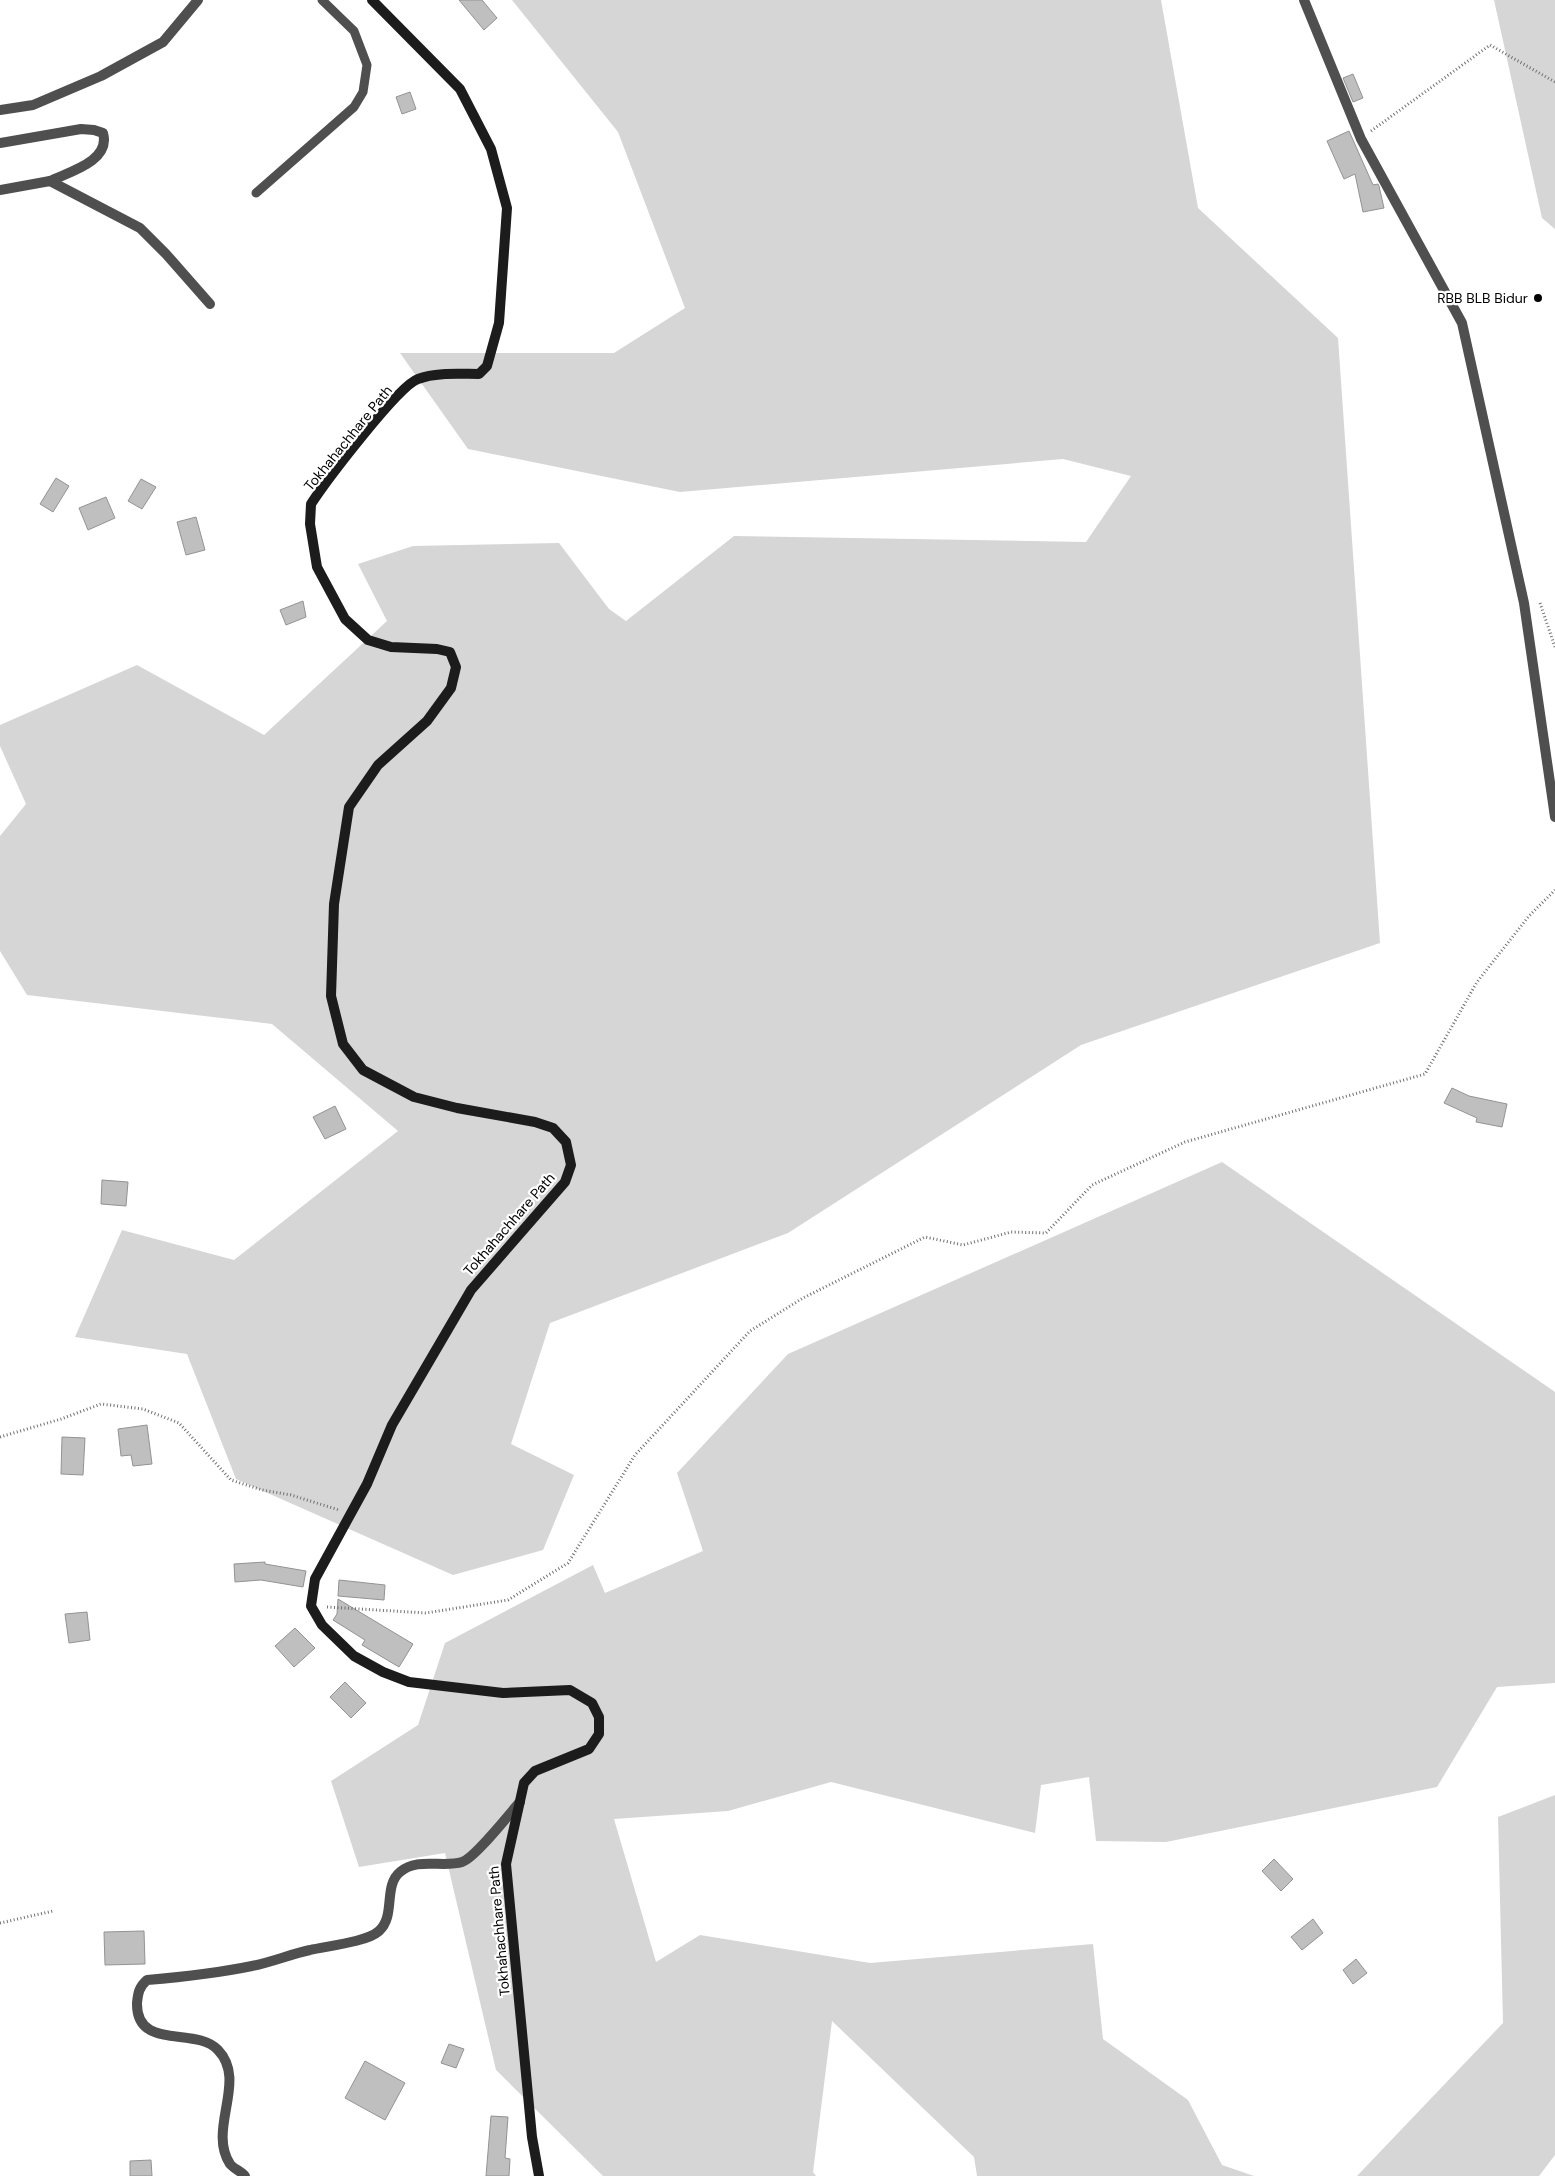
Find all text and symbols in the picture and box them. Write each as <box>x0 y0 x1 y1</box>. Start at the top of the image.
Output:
place label: RBB BLB Bidur <box>1437 289 1528 307</box>
marker: RBB BLB Bidur <box>1532 292 1544 304</box>
street label: Tokhahachhare Path <box>300 382 396 494</box>
street label: Tokhahachhare Path <box>459 1169 559 1279</box>
street label: Tokhahachhare Path <box>484 1865 514 1997</box>

